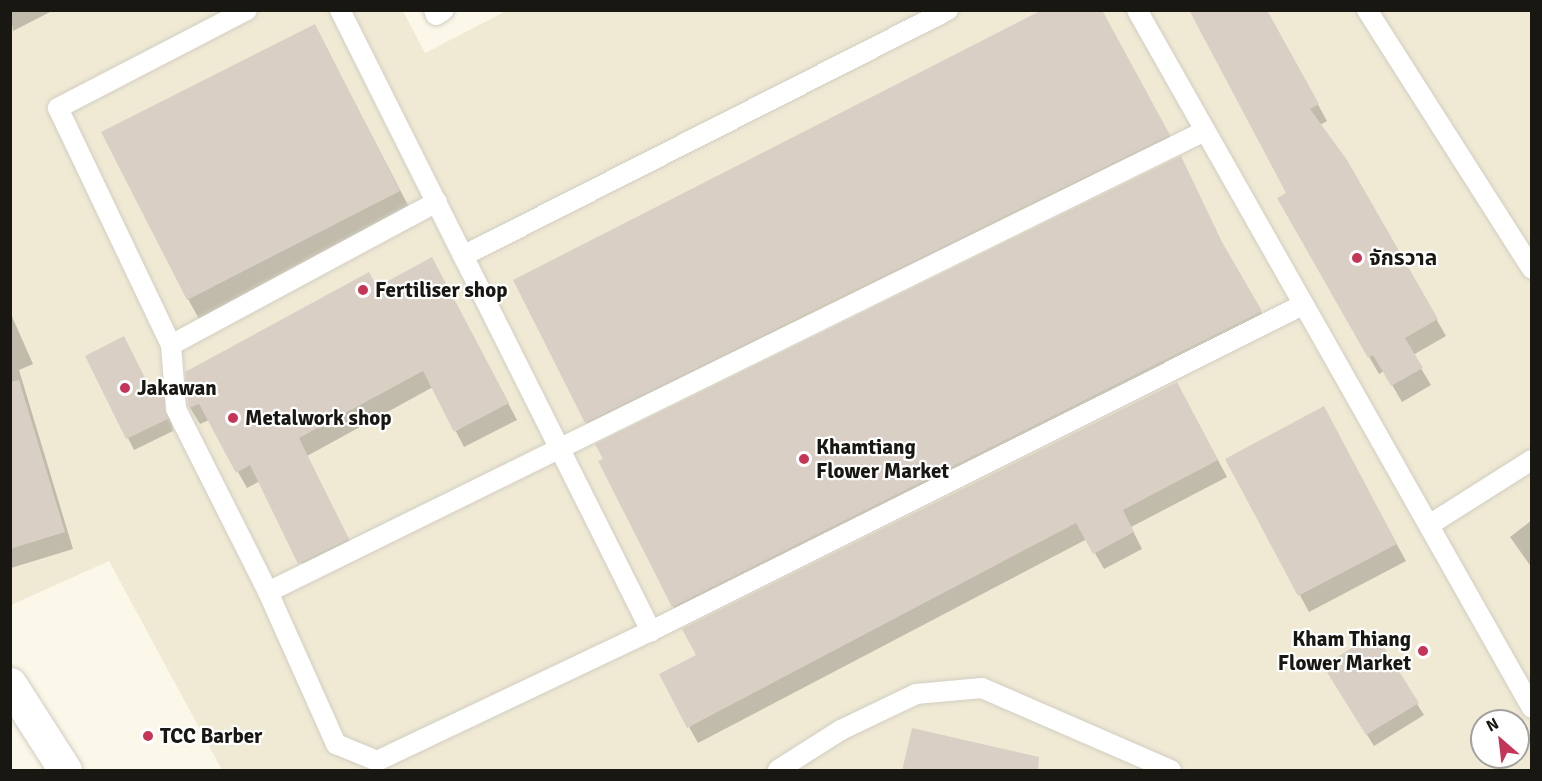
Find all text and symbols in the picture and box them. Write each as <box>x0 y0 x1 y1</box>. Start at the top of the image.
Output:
place label: จักรวาล <box>1369 245 1437 271</box>
marker: จักรวาล <box>1350 251 1364 265</box>
place label: Fertiliser shop <box>375 277 507 303</box>
marker: Fertiliser shop <box>356 283 370 297</box>
place label: Jakawan <box>137 375 217 401</box>
marker: Jakawan <box>118 381 132 395</box>
place label: Metalwork shop <box>245 405 392 431</box>
marker: Metalwork shop <box>226 411 240 425</box>
place label: Khamtiang Flower Market <box>816 434 949 484</box>
marker: Khamtiang Flower Market <box>797 452 811 466</box>
place label: Kham Thiang Flower Market <box>1278 626 1411 676</box>
marker: Kham Thiang Flower Market <box>1416 644 1430 658</box>
north arrow <box>1470 709 1530 769</box>
text: N <box>1483 713 1502 736</box>
place label: TCC Barber <box>160 723 262 749</box>
marker: TCC Barber <box>141 729 155 743</box>

